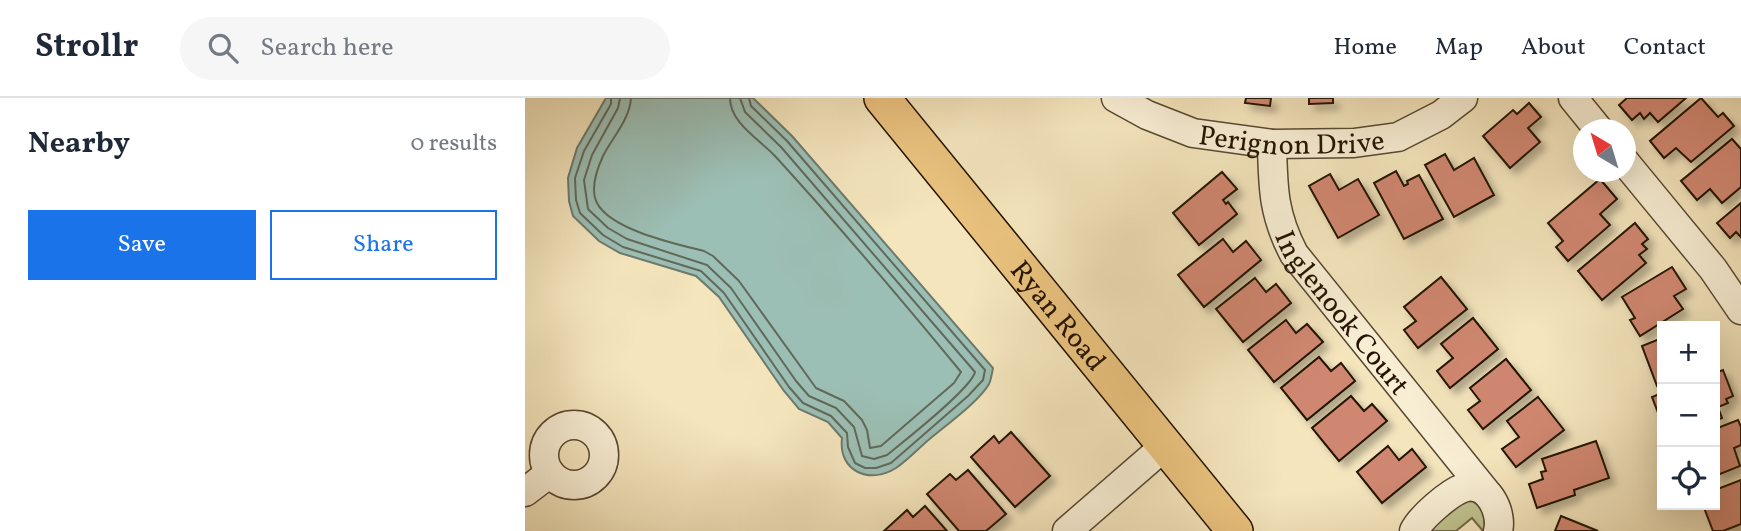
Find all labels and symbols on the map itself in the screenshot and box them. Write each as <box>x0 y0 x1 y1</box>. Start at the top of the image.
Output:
street label: Perignon Drive <box>1196 117 1387 167</box>
north arrow <box>1573 119 1636 182</box>
street label: Inglenook Court <box>1263 225 1418 405</box>
street label: Ryan Road <box>1000 253 1114 380</box>

